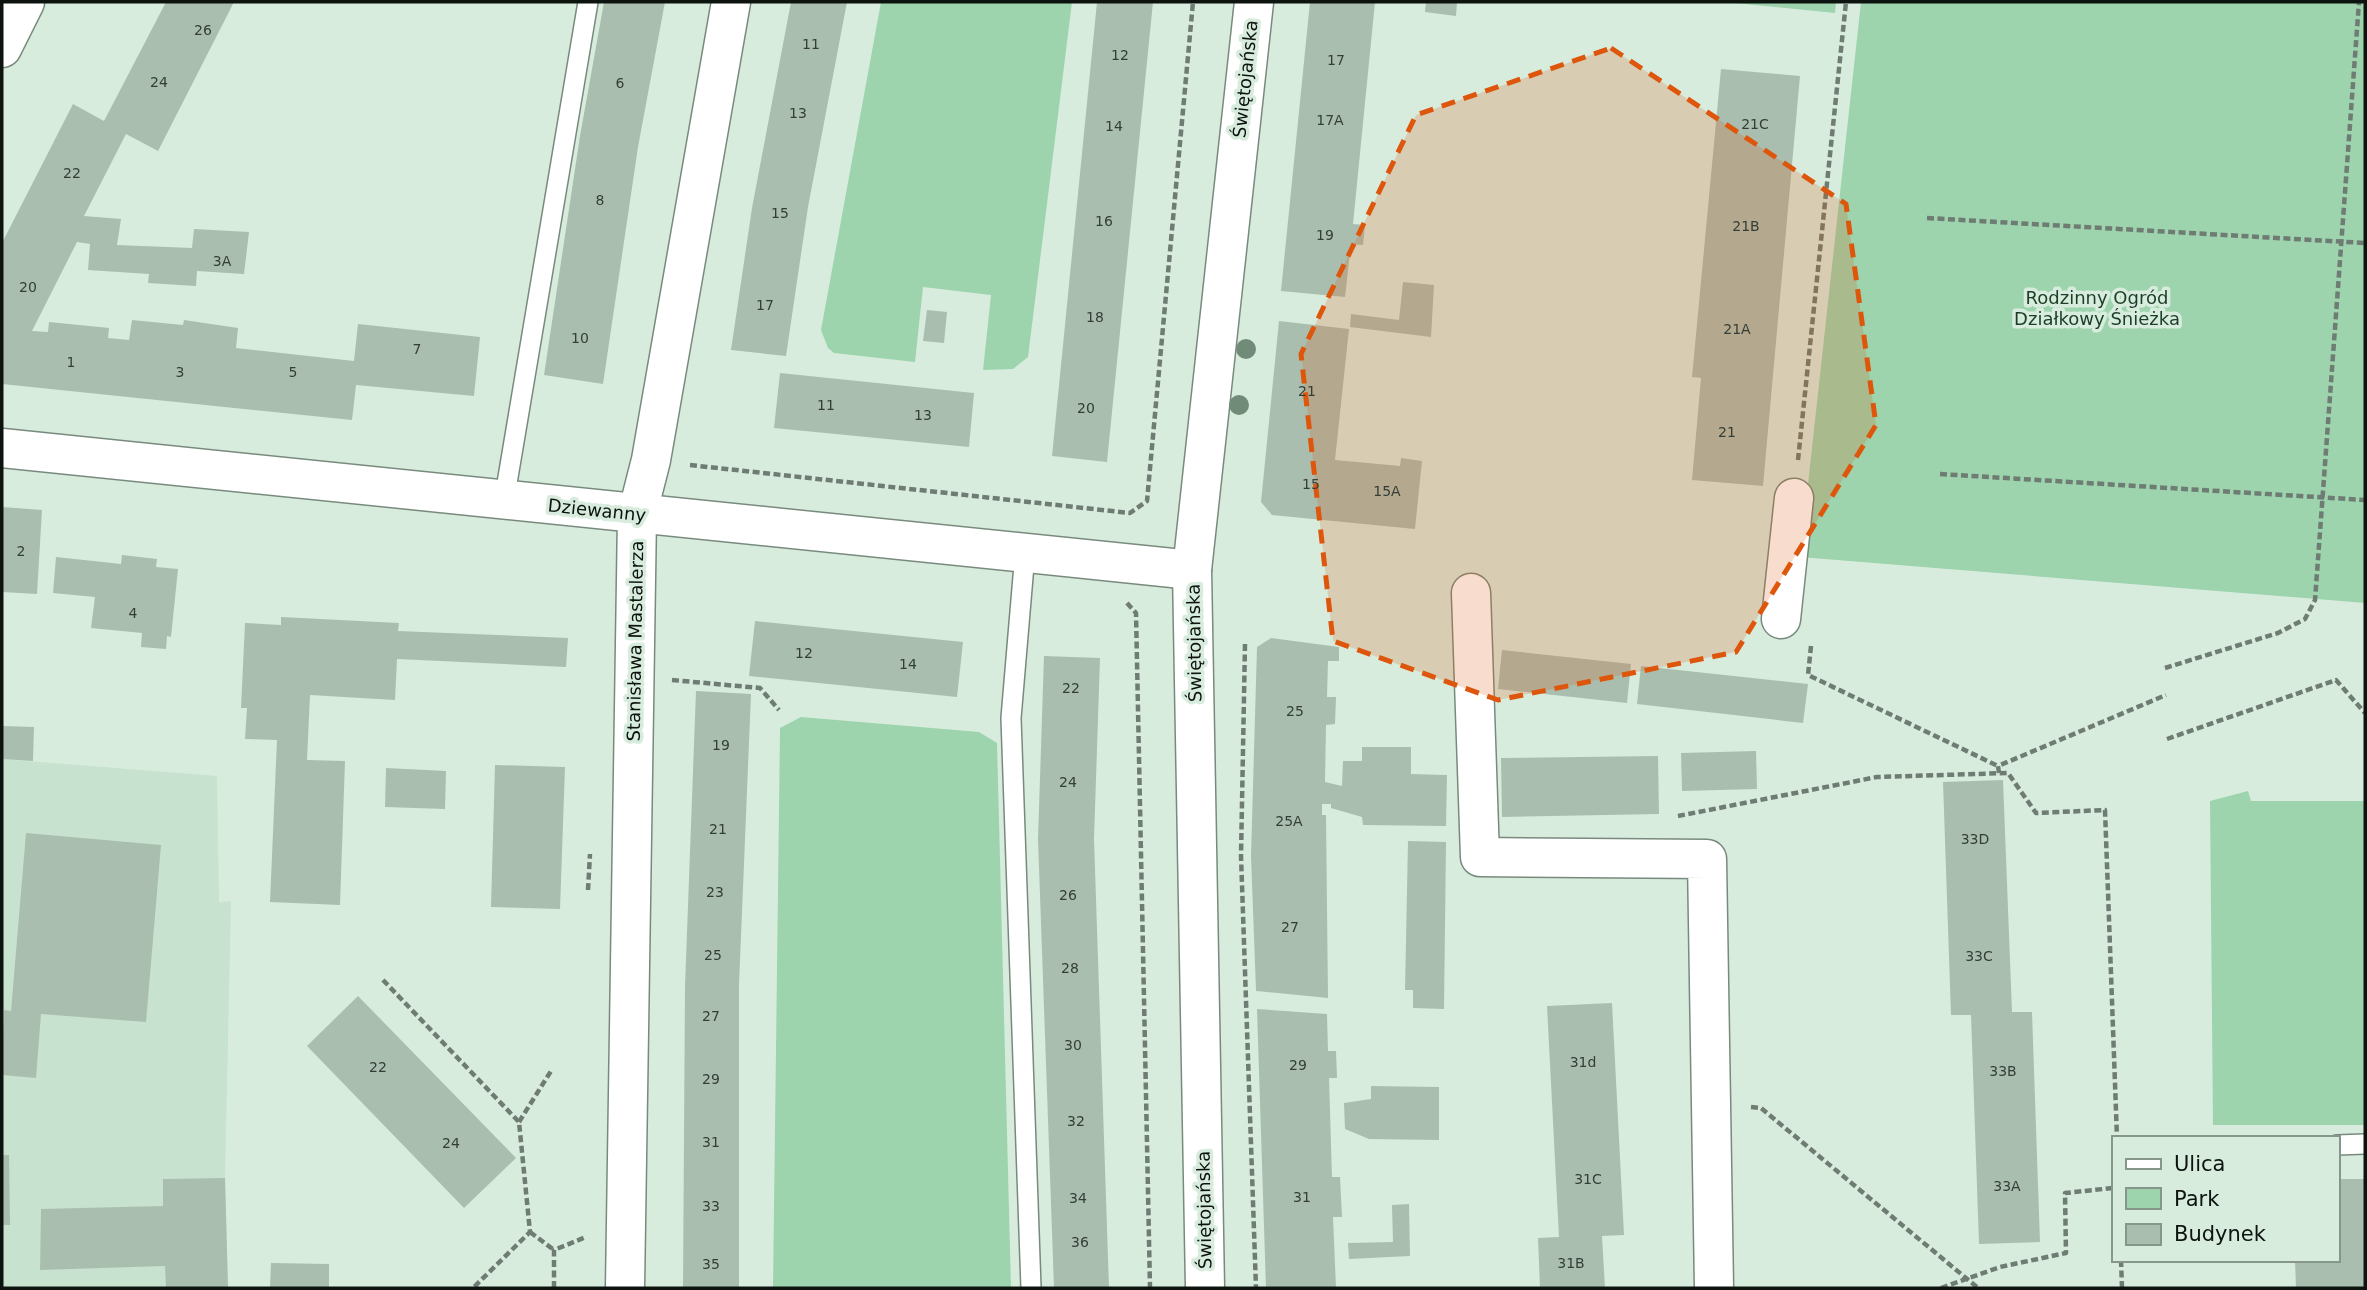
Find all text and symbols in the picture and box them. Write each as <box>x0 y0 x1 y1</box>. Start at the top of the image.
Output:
street label: Świętojańska <box>1228 19 1262 139</box>
house number: 26 <box>194 22 212 38</box>
house number: 11 <box>802 36 820 52</box>
house number: 12 <box>1111 47 1129 63</box>
house number: 17 <box>1327 52 1345 68</box>
house number: 24 <box>150 74 168 90</box>
house number: 6 <box>616 75 625 91</box>
house number: 13 <box>789 105 807 121</box>
house number: 17A <box>1316 112 1344 128</box>
house number: 21C <box>1741 116 1769 132</box>
house number: 14 <box>1105 118 1123 134</box>
house number: 22 <box>63 165 81 181</box>
house number: 8 <box>596 192 604 208</box>
house number: 15 <box>771 205 789 221</box>
house number: 16 <box>1095 213 1113 229</box>
house number: 21B <box>1732 218 1760 234</box>
house number: 19 <box>1316 227 1334 243</box>
house number: 3A <box>213 253 232 269</box>
house number: 20 <box>19 279 37 295</box>
park label: Rodzinny Ogród Działkowy Śnieżka <box>2014 287 2180 329</box>
house number: 17 <box>756 297 774 313</box>
house number: 18 <box>1086 309 1104 325</box>
house number: 21A <box>1723 321 1751 337</box>
house number: 10 <box>571 330 589 346</box>
house number: 7 <box>413 341 421 357</box>
house number: 1 <box>67 354 75 370</box>
house number: 3 <box>176 364 184 380</box>
house number: 5 <box>289 364 297 380</box>
house number: 21 <box>1298 383 1316 399</box>
house number: 11 <box>817 397 835 413</box>
house number: 20 <box>1077 400 1095 416</box>
house number: 13 <box>914 407 932 423</box>
house number: 21 <box>1718 424 1736 440</box>
house number: 15 <box>1302 476 1320 492</box>
house number: 15A <box>1373 483 1401 499</box>
street label: Dziewanny <box>547 494 647 526</box>
street label: Stanisława Mastalerza <box>623 540 647 742</box>
house number: 2 <box>17 543 25 559</box>
street label: Świętojańska <box>1182 584 1206 702</box>
house number: 4 <box>129 605 138 621</box>
house number: 12 <box>795 645 813 661</box>
house number: 14 <box>899 656 917 672</box>
house number: 22 <box>1062 680 1080 696</box>
house number: 25 <box>1286 703 1304 719</box>
house number: 19 <box>712 737 730 753</box>
house number: 24 <box>1059 774 1077 790</box>
house number: 25A <box>1275 813 1303 829</box>
house number: 21 <box>709 821 727 837</box>
house number: 33D <box>1961 831 1989 847</box>
house number: 23 <box>706 884 724 900</box>
house number: 26 <box>1059 887 1077 903</box>
house number: 27 <box>1281 919 1299 935</box>
house number: 25 <box>704 947 722 963</box>
house number: 33C <box>1965 948 1993 964</box>
house number: 28 <box>1061 960 1079 976</box>
house number: 27 <box>702 1008 720 1024</box>
house number: 30 <box>1064 1037 1082 1053</box>
house number: 31d <box>1570 1054 1596 1070</box>
house number: 29 <box>1289 1057 1307 1073</box>
house number: 22 <box>369 1059 387 1075</box>
house number: 33B <box>1989 1063 2017 1079</box>
house number: 29 <box>702 1071 720 1087</box>
house number: 32 <box>1067 1113 1085 1129</box>
house number: 31 <box>702 1134 720 1150</box>
house number: 24 <box>442 1135 460 1151</box>
legend <box>2112 1136 2339 1262</box>
street label: Świętojańska <box>1192 1151 1216 1269</box>
text: Ulica <box>2174 1152 2225 1176</box>
house number: 31C <box>1574 1171 1602 1187</box>
house number: 33A <box>1993 1178 2021 1194</box>
text: Park <box>2174 1187 2220 1211</box>
house number: 31 <box>1293 1189 1311 1205</box>
house number: 34 <box>1069 1190 1087 1206</box>
house number: 33 <box>702 1198 720 1214</box>
text: Budynek <box>2174 1222 2267 1246</box>
house number: 36 <box>1071 1234 1089 1250</box>
house number: 31B <box>1557 1255 1585 1271</box>
house number: 35 <box>702 1256 720 1272</box>

